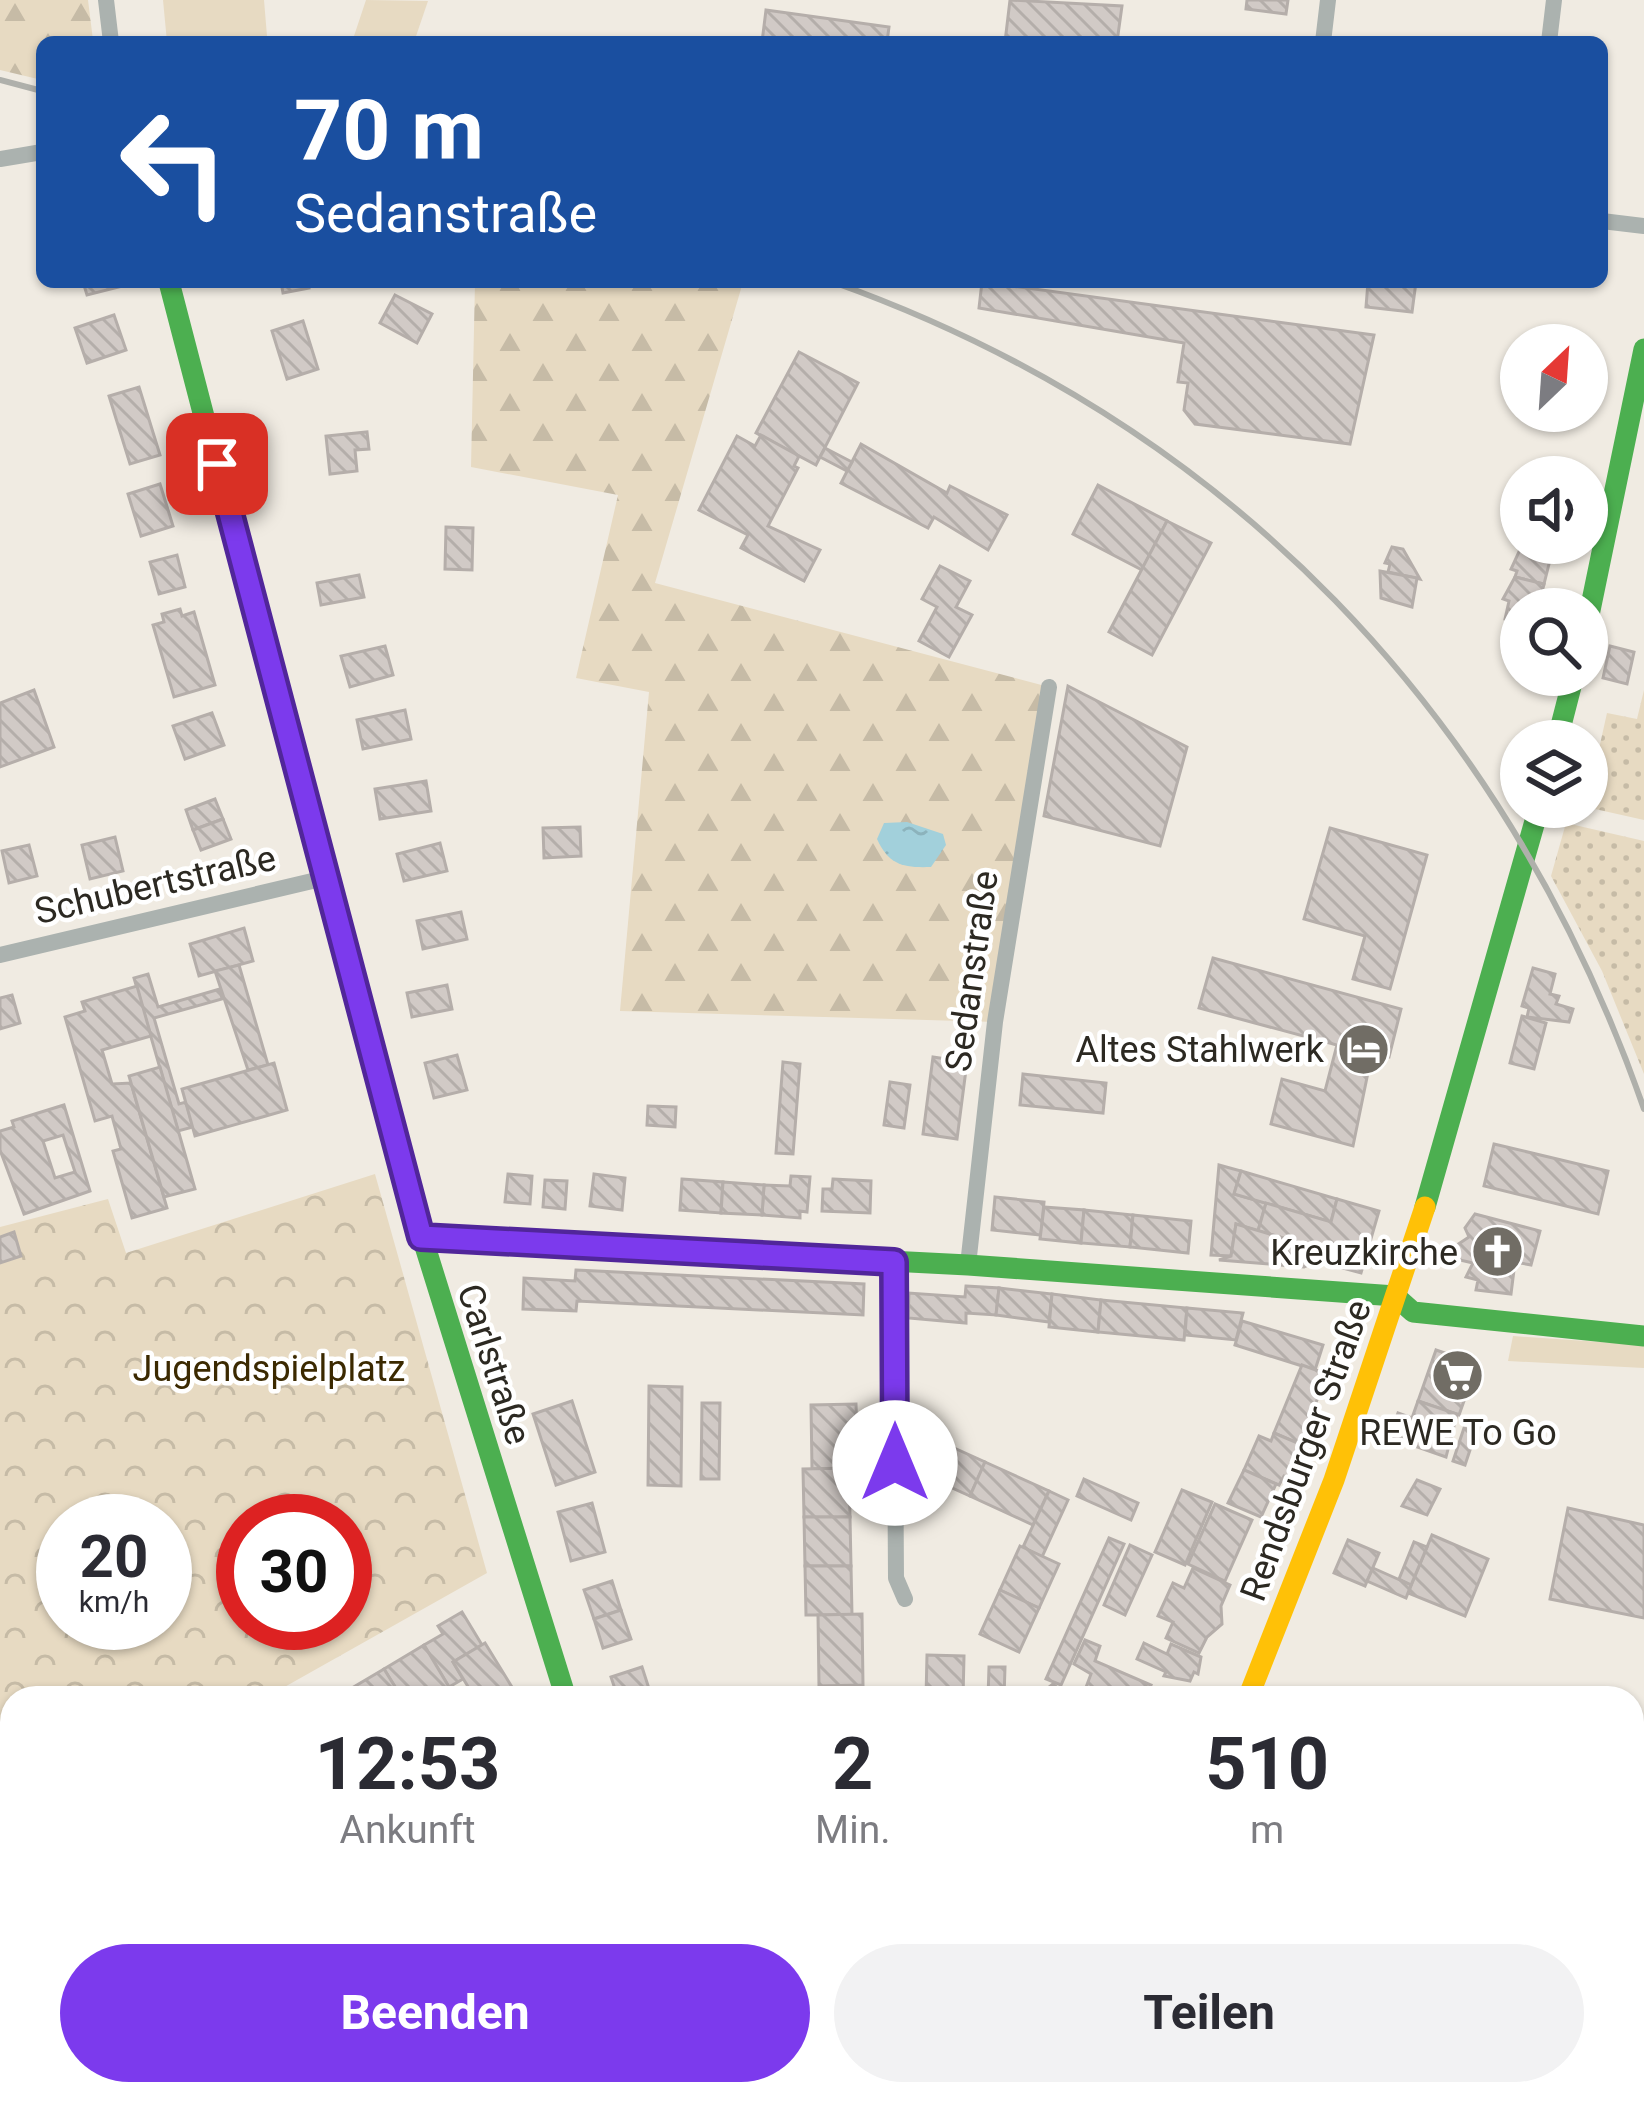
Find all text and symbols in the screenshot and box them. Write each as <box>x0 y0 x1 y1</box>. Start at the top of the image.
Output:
text: 70 m <box>294 81 484 180</box>
icon: left <box>96 84 252 240</box>
text: Sedanstraße <box>294 182 597 245</box>
north arrow <box>1500 324 1608 432</box>
map controls <box>1500 324 1608 828</box>
pin <box>166 413 268 515</box>
icon: arrive <box>184 431 250 497</box>
button: sound <box>1500 456 1608 564</box>
button: search <box>1500 588 1608 696</box>
button: layers <box>1500 720 1608 828</box>
street label: Schubertstraße <box>31 837 280 933</box>
street label: Sedanstraße <box>937 868 1007 1074</box>
hotel icon: Altes Stahlwerk <box>1335 1021 1391 1077</box>
place label: Altes Stahlwerk <box>1075 1029 1325 1071</box>
church icon: Kreuzkirche <box>1469 1224 1525 1280</box>
place label: Kreuzkirche <box>1270 1232 1458 1274</box>
street label: Carlstraße <box>448 1279 540 1450</box>
street label: Rendsburger Straße <box>1232 1294 1380 1607</box>
park label: Jugendspielplatz <box>133 1348 405 1390</box>
supermarket icon: REWE To Go <box>1430 1348 1486 1404</box>
position arrow <box>832 1400 958 1526</box>
place label: REWE To Go <box>1359 1412 1557 1454</box>
speed limit sign: 30 <box>216 1494 372 1650</box>
text: 20 <box>80 1521 148 1592</box>
text: km/h <box>79 1584 149 1619</box>
text: 12:53 <box>315 1722 500 1807</box>
text: 2 <box>832 1722 873 1807</box>
text: 510 <box>1205 1722 1329 1807</box>
text: Ankunft <box>339 1807 476 1853</box>
text: Min. <box>815 1807 890 1853</box>
text: m <box>1250 1807 1284 1853</box>
button: Beenden <box>60 1944 810 2082</box>
button: Teilen <box>834 1944 1584 2082</box>

